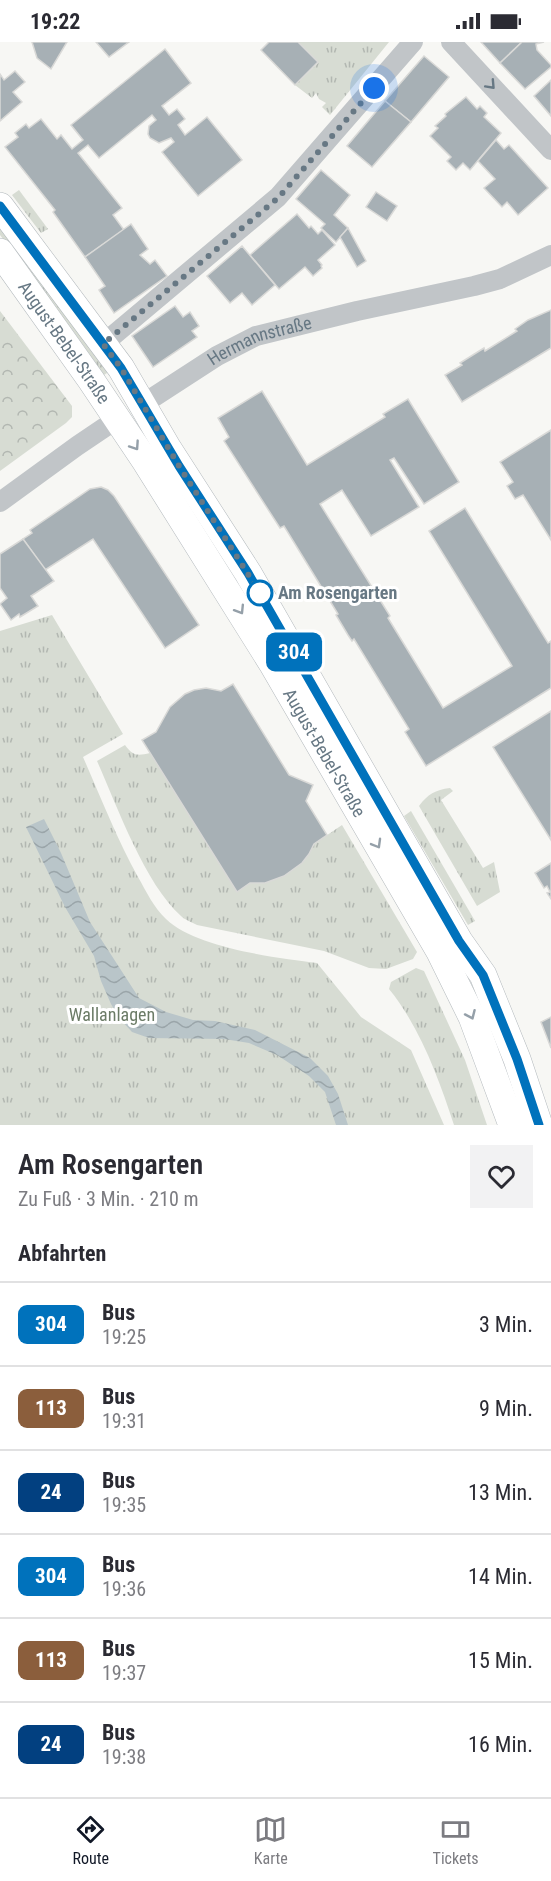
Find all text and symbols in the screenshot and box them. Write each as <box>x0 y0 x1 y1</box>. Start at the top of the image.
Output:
text: 19:22 <box>30 9 81 34</box>
your location <box>359 73 389 103</box>
one-way arrow <box>483 78 494 89</box>
street label: August-Bebel-Straße <box>14 277 115 408</box>
street label: Hermannstraße <box>203 312 314 369</box>
one-way arrow <box>128 439 139 450</box>
marker: Am Rosengarten <box>247 580 273 606</box>
place label: Am Rosengarten <box>278 582 397 603</box>
one-way arrow <box>233 603 244 614</box>
line badge: 304 <box>260 632 328 672</box>
text: 304 <box>278 640 310 664</box>
street label: August-Bebel-Straße <box>279 685 370 821</box>
one-way arrow <box>370 838 382 848</box>
park label: Wallanlagen <box>69 1004 155 1025</box>
one-way arrow <box>463 1009 475 1020</box>
button: heart <box>470 1145 533 1208</box>
text: Am Rosengarten <box>18 1148 203 1181</box>
text: Zu Fuß · 3 Min. · 210 m <box>18 1187 199 1211</box>
text: Abfahrten <box>18 1241 106 1266</box>
text: Bus <box>102 1300 135 1325</box>
text: 304 <box>35 1312 67 1336</box>
text: 3 Min. <box>479 1312 533 1337</box>
text: 19:25 <box>102 1325 146 1349</box>
text: Bus <box>102 1384 135 1409</box>
text: 113 <box>35 1396 67 1420</box>
text: 9 Min. <box>479 1396 533 1421</box>
text: 19:31 <box>102 1409 146 1433</box>
text: Bus <box>102 1468 135 1493</box>
text: 24 <box>40 1480 62 1504</box>
text: 13 Min. <box>468 1480 533 1505</box>
text: 19:35 <box>102 1493 146 1517</box>
text: Bus <box>102 1552 135 1577</box>
text: 304 <box>35 1564 67 1588</box>
text: 14 Min. <box>468 1564 533 1589</box>
text: 19:36 <box>102 1577 146 1601</box>
text: Bus <box>102 1636 135 1661</box>
text: 113 <box>35 1648 67 1672</box>
text: 15 Min. <box>468 1648 533 1673</box>
text: 19:37 <box>102 1661 146 1685</box>
text: Bus <box>102 1720 135 1745</box>
text: 24 <box>40 1732 62 1756</box>
text: 16 Min. <box>468 1732 533 1757</box>
text: 19:38 <box>102 1745 146 1769</box>
tab: Route <box>72 1813 109 1868</box>
tab: Karte <box>254 1813 288 1868</box>
tab: Tickets <box>433 1813 479 1868</box>

